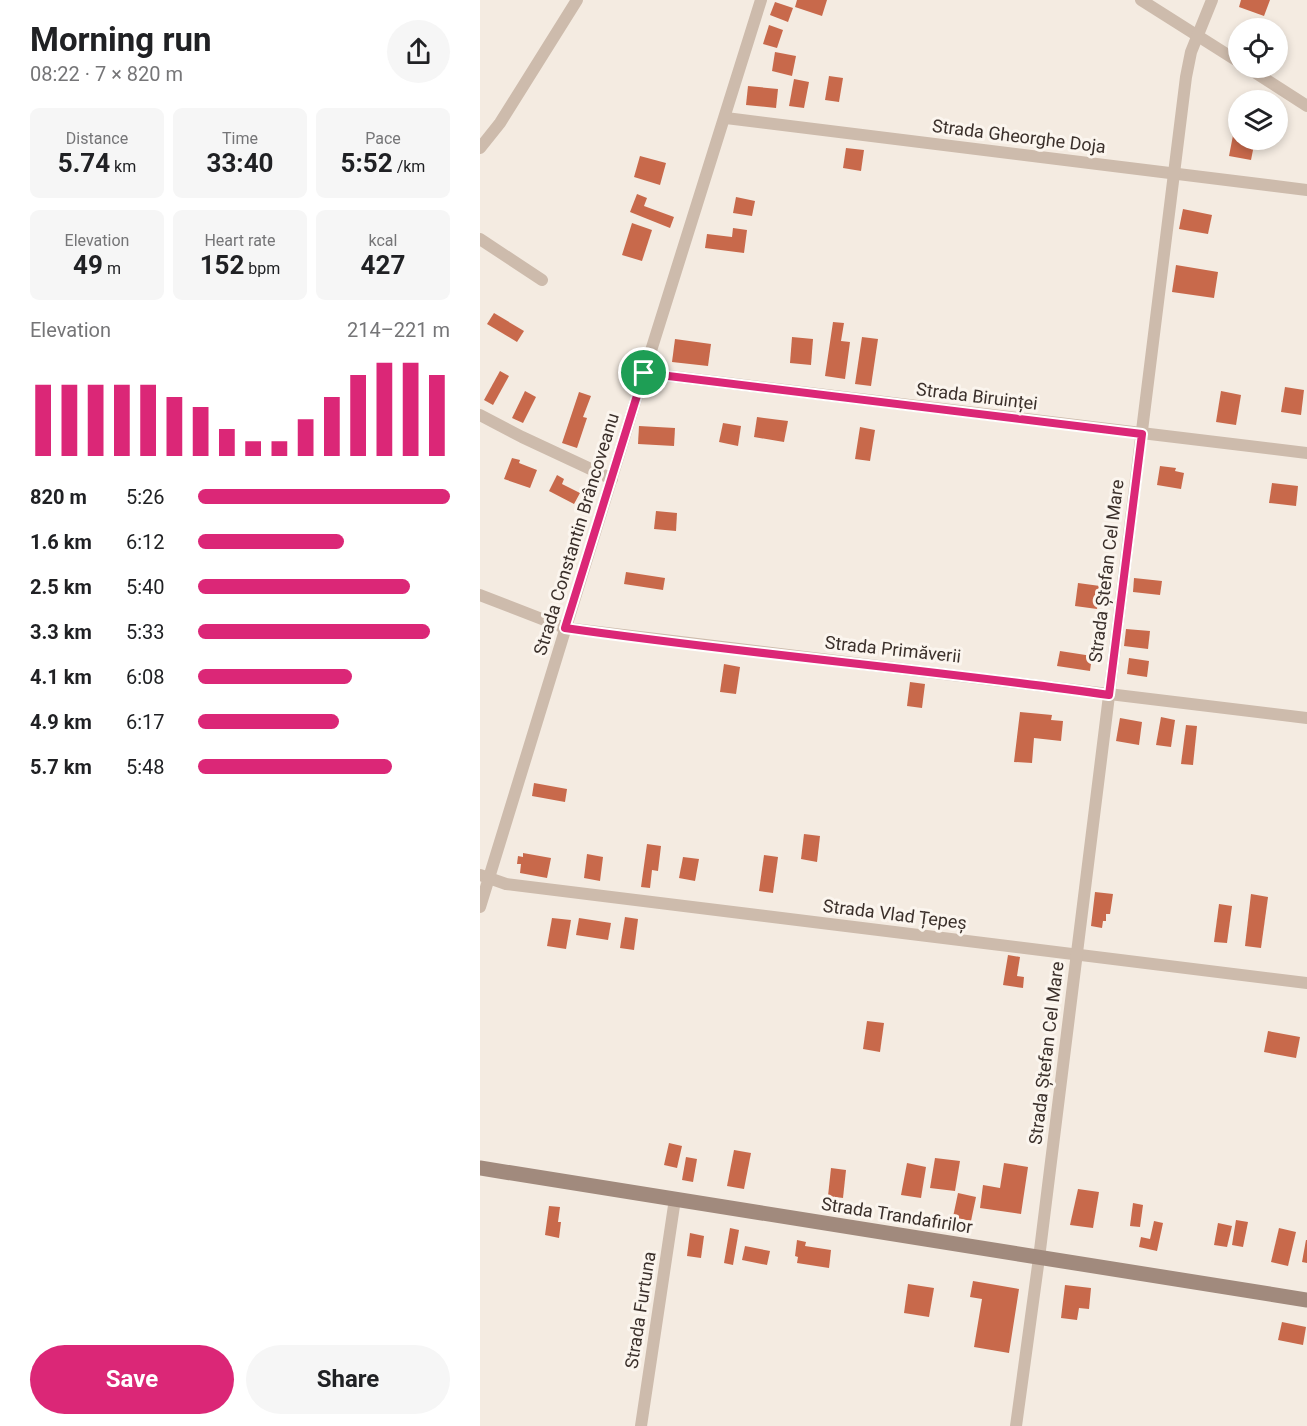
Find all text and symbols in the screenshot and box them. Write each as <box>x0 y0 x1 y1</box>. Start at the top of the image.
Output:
map controls <box>1228 18 1288 150</box>
button: locate <box>1228 18 1288 78</box>
text: Morning run <box>30 20 211 59</box>
button: share <box>387 20 450 83</box>
text: 08:22 · 7 × 820 m <box>30 62 183 86</box>
button: layers <box>1228 90 1288 150</box>
street label: Strada Gheorghe Doja <box>931 115 1107 157</box>
text: Distance <box>66 129 128 148</box>
text: Time <box>222 129 258 148</box>
text: Pace <box>365 129 401 148</box>
text: 5.74 <box>58 148 110 178</box>
text: 33:40 <box>207 148 274 178</box>
text: 5:52 <box>341 148 393 178</box>
text: km <box>110 157 136 176</box>
text: /km <box>393 157 425 176</box>
text: Elevation <box>65 231 129 250</box>
text: Heart rate <box>204 231 276 250</box>
text: kcal <box>369 231 397 250</box>
text: 49 <box>73 250 103 280</box>
text: 152 <box>200 250 244 280</box>
text: 427 <box>361 250 405 280</box>
text: m <box>103 259 121 278</box>
text: bpm <box>244 259 280 278</box>
text: Elevation <box>30 318 111 342</box>
text: 214–221 m <box>347 318 450 342</box>
pin <box>618 347 669 398</box>
icon: arrive <box>627 356 660 389</box>
street label: Strada Biruinței <box>915 378 1039 415</box>
street label: Strada Constantin Brâncoveanu <box>529 410 623 658</box>
street label: Strada Ștefan Cel Mare <box>1084 478 1129 664</box>
text: 820 m <box>30 485 87 509</box>
text: 5:26 <box>126 485 165 509</box>
text: 1.6 km <box>30 530 92 554</box>
text: 6:12 <box>126 530 165 554</box>
text: 2.5 km <box>30 575 92 599</box>
text: 5:40 <box>126 575 165 599</box>
text: 3.3 km <box>30 620 92 644</box>
text: 5:33 <box>126 620 165 644</box>
street label: Strada Primăverii <box>824 631 962 667</box>
text: 4.1 km <box>30 665 92 689</box>
text: 6:08 <box>126 665 165 689</box>
text: 4.9 km <box>30 710 92 734</box>
text: 6:17 <box>126 710 165 734</box>
text: 5.7 km <box>30 755 92 779</box>
text: 5:48 <box>126 755 165 779</box>
street label: Strada Vlad Țepeș <box>822 895 968 934</box>
street label: Strada Ștefan Cel Mare <box>1024 960 1069 1146</box>
street label: Strada Trandafirilor <box>820 1193 974 1237</box>
street label: Strada Furtuna <box>620 1250 660 1370</box>
button: Save <box>30 1345 234 1414</box>
button: Share <box>246 1345 450 1414</box>

